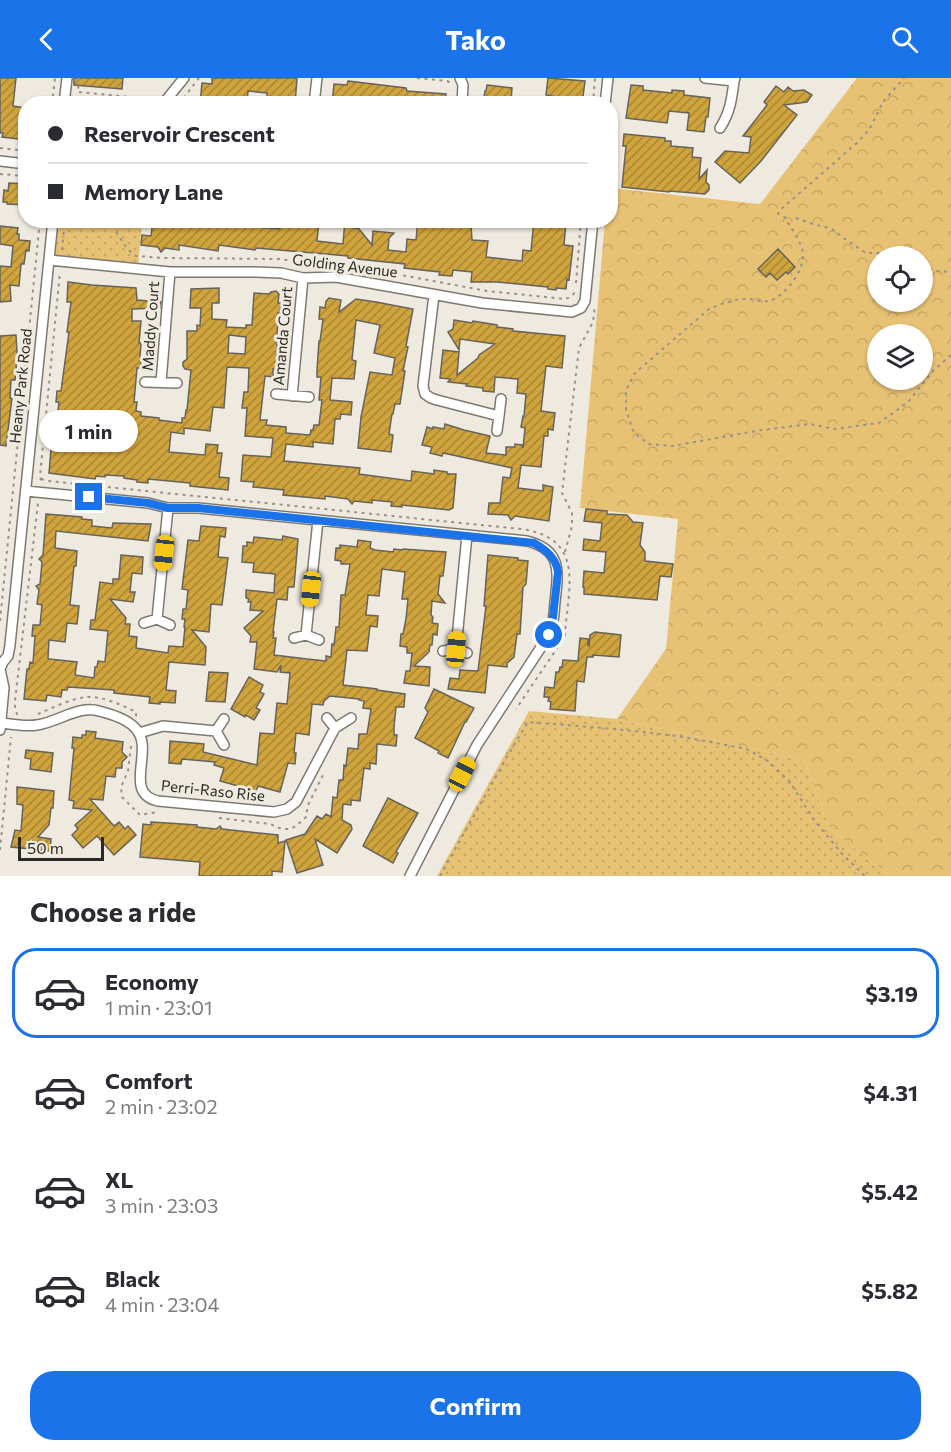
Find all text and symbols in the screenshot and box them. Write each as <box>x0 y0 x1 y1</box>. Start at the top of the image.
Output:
icon: back <box>30 23 63 56</box>
text: Tako <box>445 23 506 56</box>
icon: search <box>888 23 921 56</box>
text: Reservoir Crescent <box>84 120 275 147</box>
text: Memory Lane <box>84 178 223 205</box>
map controls <box>867 246 933 390</box>
button: locate <box>867 246 933 312</box>
street label: Golding Avenue <box>291 250 399 280</box>
street label: Maddy Court <box>138 281 162 371</box>
street label: Amanda Court <box>269 286 295 386</box>
button: layers <box>867 324 933 390</box>
street label: Heany Park Road <box>5 328 35 444</box>
callout: 1 min <box>40 410 138 452</box>
text: 1 min <box>65 419 112 443</box>
route end <box>75 483 102 510</box>
car <box>153 534 175 572</box>
car <box>300 570 322 608</box>
route start <box>535 621 562 648</box>
car <box>445 630 467 668</box>
car <box>446 754 478 794</box>
street label: Perri-Raso Rise <box>160 776 266 804</box>
scale bar <box>18 834 104 862</box>
text: 50 m <box>27 838 64 857</box>
text: Choose a ride <box>30 895 196 928</box>
icon: car <box>33 966 87 1020</box>
text: Economy <box>105 968 199 995</box>
text: $3.19 <box>865 980 918 1007</box>
text: 1 min · 23:01 <box>105 995 213 1019</box>
icon: car <box>33 1065 87 1119</box>
text: Comfort <box>105 1067 193 1094</box>
text: $4.31 <box>863 1079 918 1106</box>
text: 2 min · 23:02 <box>105 1094 218 1118</box>
icon: car <box>33 1164 87 1218</box>
text: XL <box>105 1166 133 1193</box>
text: $5.42 <box>861 1178 918 1205</box>
text: 3 min · 23:03 <box>105 1193 218 1217</box>
icon: car <box>33 1263 87 1317</box>
text: Black <box>105 1265 160 1292</box>
text: $5.82 <box>861 1277 918 1304</box>
text: 4 min · 23:04 <box>105 1292 220 1316</box>
button: Confirm <box>30 1371 921 1440</box>

